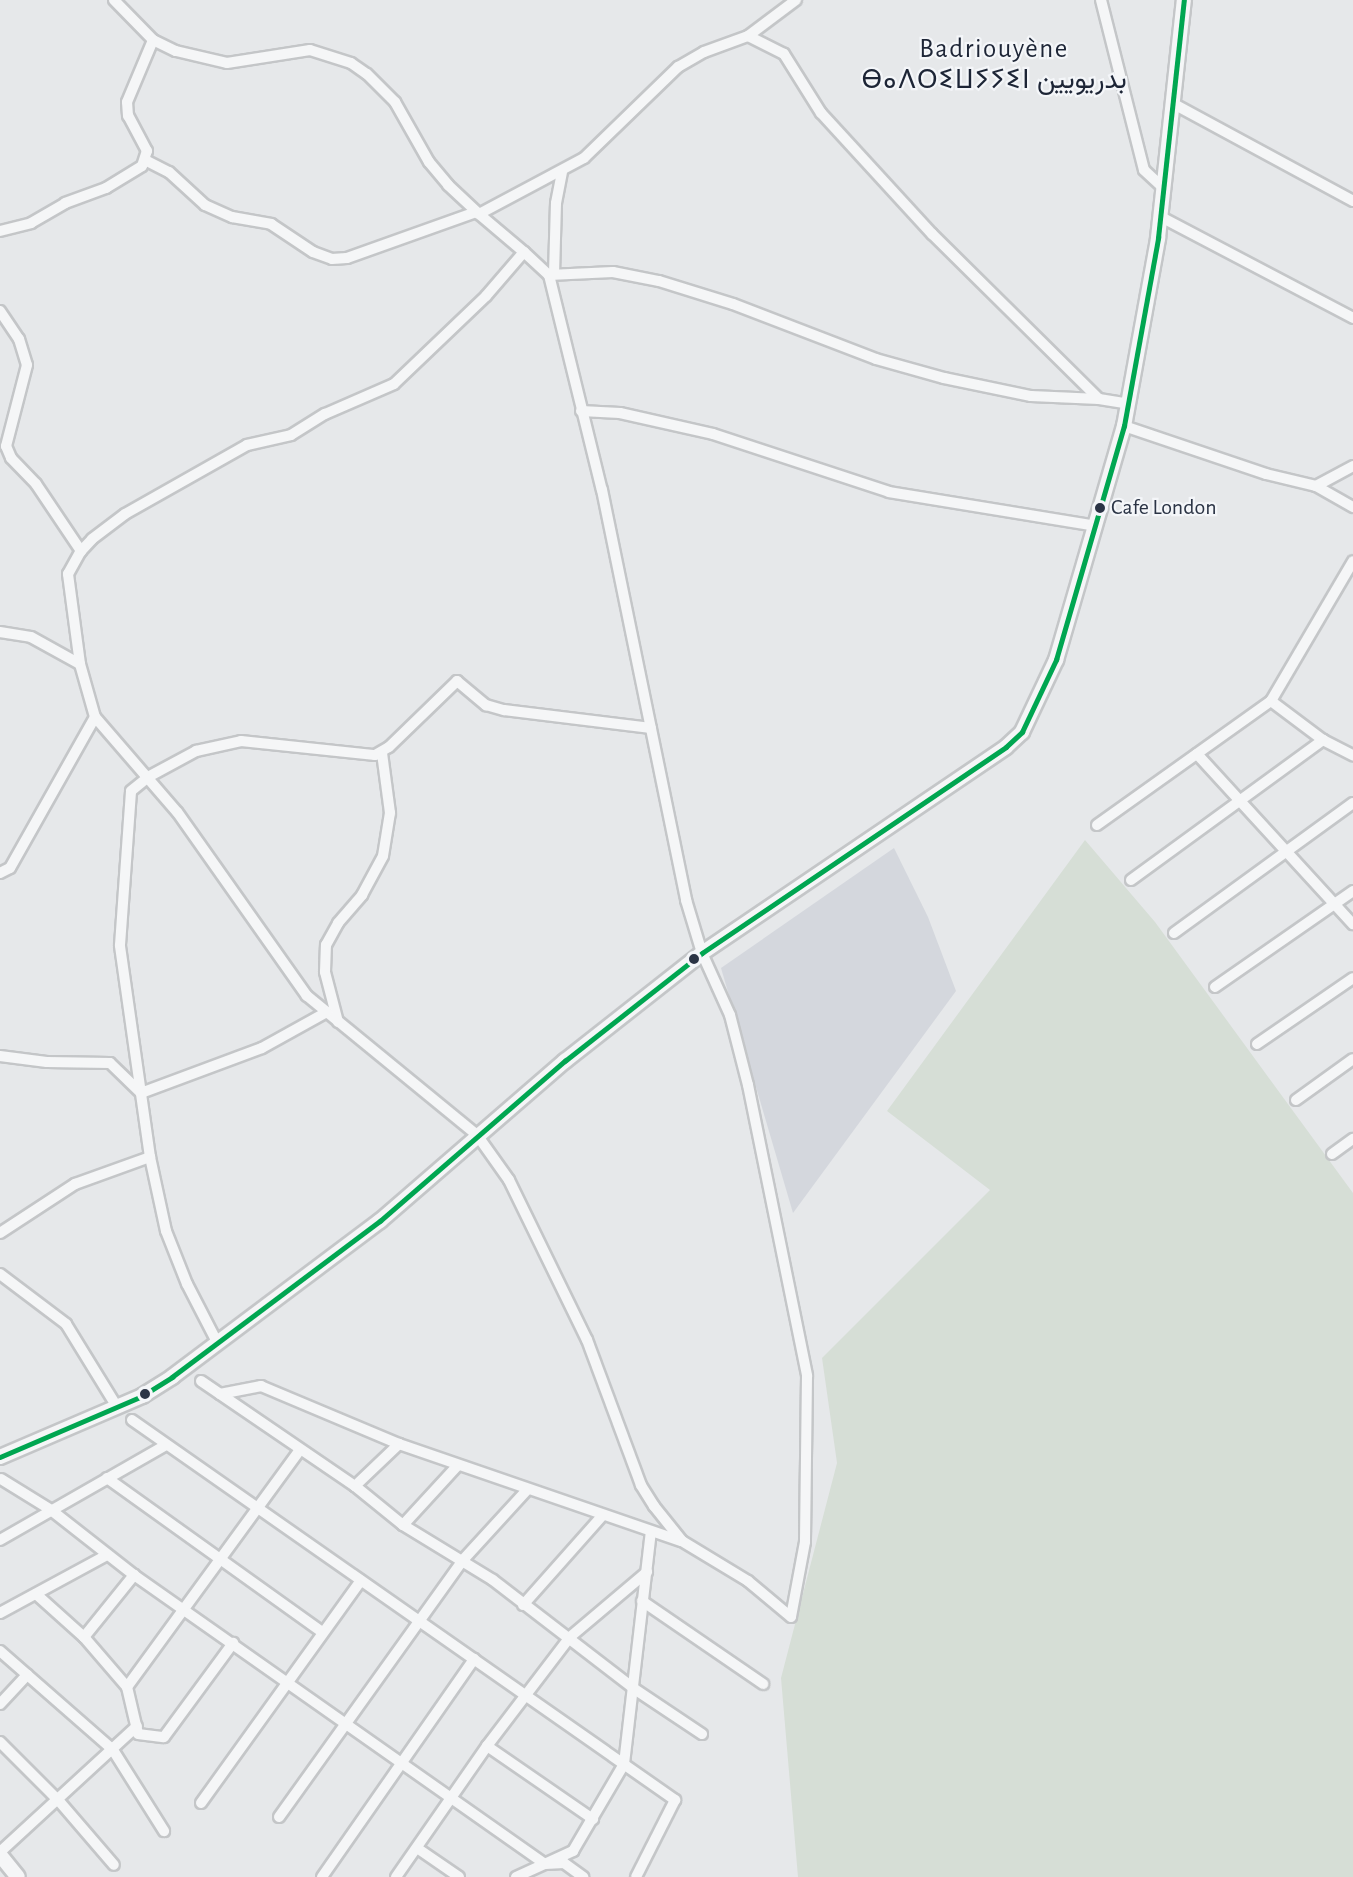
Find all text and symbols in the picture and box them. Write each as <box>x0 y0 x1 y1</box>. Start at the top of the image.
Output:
district label: Badriouyène ⴱⴰⴷⵔⵉⵡⵢⵢⵉⵏ بدريويين <box>868 32 1120 95</box>
place label: Cafe London <box>1111 495 1217 521</box>
marker: Cafe London <box>1094 502 1106 514</box>
unlabelled marker <box>688 953 700 965</box>
unlabelled marker <box>139 1388 151 1400</box>

